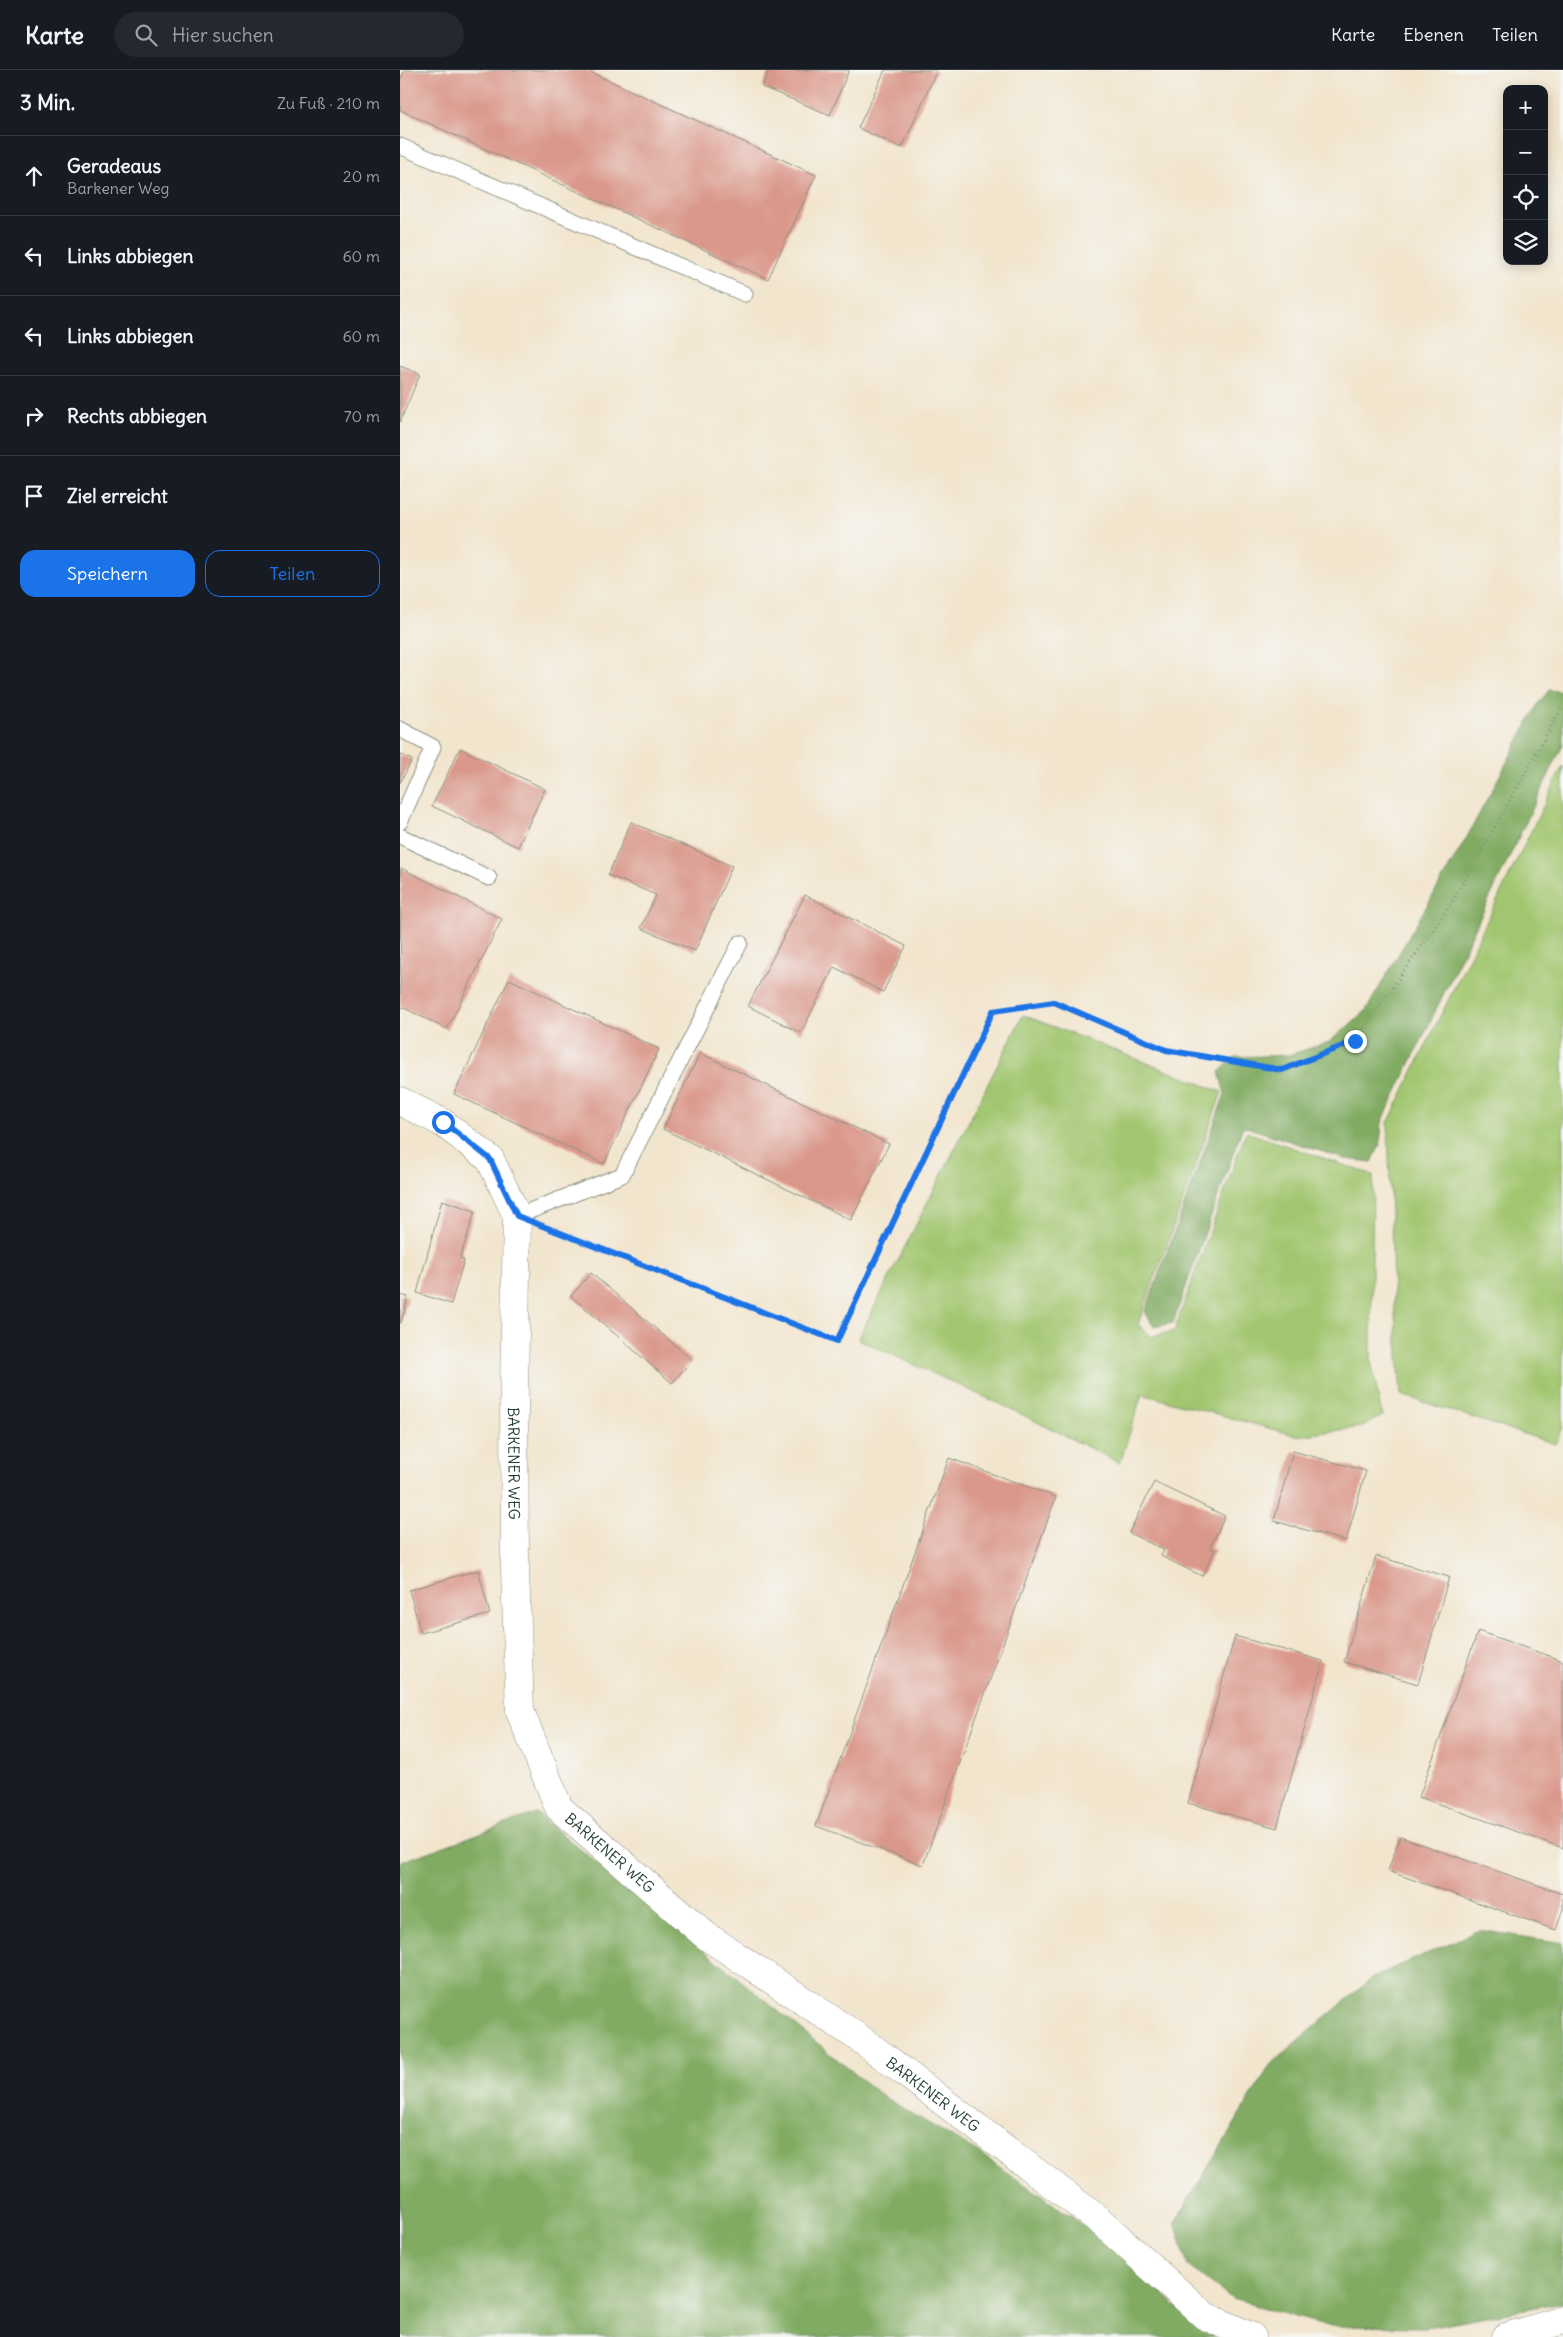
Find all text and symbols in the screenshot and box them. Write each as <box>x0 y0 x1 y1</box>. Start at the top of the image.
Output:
search box <box>114 12 464 57</box>
text: Karte <box>25 20 84 50</box>
icon: search <box>132 21 160 49</box>
text: Hier suchen <box>172 23 274 47</box>
text: Karte <box>1331 23 1375 46</box>
text: Ebenen <box>1403 23 1464 46</box>
text: Teilen <box>1492 23 1538 46</box>
map controls <box>1503 85 1548 265</box>
button: + <box>1503 85 1548 130</box>
text: 3 Min. <box>20 89 75 116</box>
text: Zu Fuß · 210 m <box>277 93 380 113</box>
button: − <box>1503 130 1548 175</box>
text: Geradeaus <box>67 154 161 178</box>
icon: ahead <box>20 162 48 190</box>
text: 20 m <box>343 166 380 186</box>
button: locate <box>1503 175 1548 220</box>
text: Barkener Weg <box>67 178 170 198</box>
button: layers <box>1503 220 1548 265</box>
icon: left <box>20 242 48 270</box>
text: Links abbiegen <box>67 244 194 268</box>
text: 60 m <box>342 246 380 266</box>
icon: left <box>20 322 48 350</box>
text: Links abbiegen <box>67 324 194 348</box>
text: 60 m <box>342 326 380 346</box>
icon: right <box>20 402 48 430</box>
text: Rechts abbiegen <box>67 404 207 428</box>
text: 70 m <box>344 406 380 426</box>
icon: arrive <box>20 482 48 510</box>
text: Ziel erreicht <box>67 484 168 508</box>
button: Speichern <box>20 550 195 597</box>
button: Teilen <box>205 550 380 597</box>
route end <box>1344 1030 1367 1053</box>
route start <box>432 1111 455 1134</box>
street label: BARKENER WEG <box>505 1407 524 1520</box>
street label: BARKENER WEG <box>561 1808 659 1897</box>
street label: BARKENER WEG <box>883 2052 984 2136</box>

